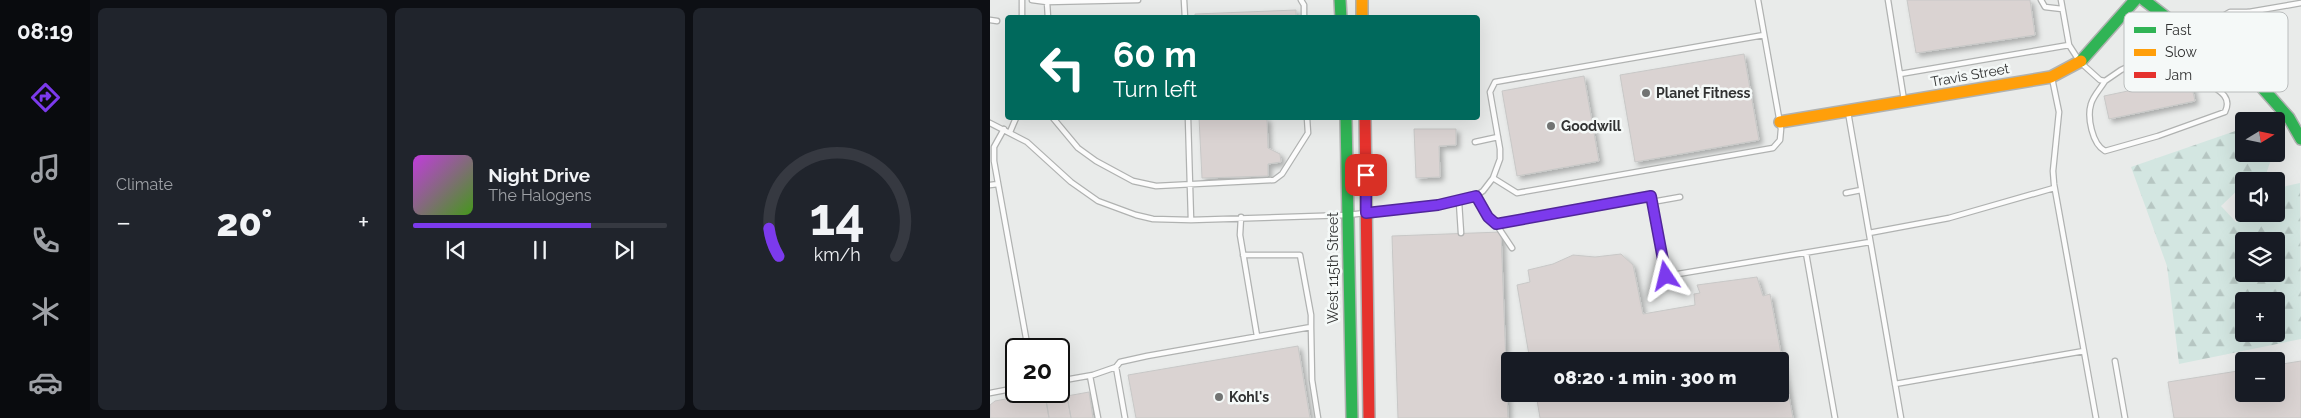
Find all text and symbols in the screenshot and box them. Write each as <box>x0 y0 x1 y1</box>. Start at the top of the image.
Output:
legend <box>2124 12 2288 92</box>
text: 08:19 <box>17 18 73 44</box>
text: Fast <box>2165 22 2192 38</box>
text: 60 m <box>1113 34 1197 75</box>
icon: left <box>1030 35 1095 100</box>
text: Slow <box>2165 44 2197 60</box>
street label: Travis Street <box>1930 60 2011 90</box>
text: Jam <box>2165 67 2192 83</box>
text: Turn left <box>1113 76 1197 102</box>
icon: directions <box>28 80 63 115</box>
place label: Planet Fitness <box>1656 85 1750 101</box>
marker: Planet Fitness <box>1640 87 1652 99</box>
north arrow <box>2235 112 2285 162</box>
map controls <box>2235 112 2285 402</box>
place label: Goodwill <box>1561 118 1622 134</box>
marker: Goodwill <box>1545 120 1557 132</box>
icon: music <box>28 151 63 186</box>
pin <box>1345 154 1387 196</box>
icon: arrive <box>1352 161 1380 189</box>
text: Night Drive <box>488 164 590 186</box>
button: sound <box>2235 172 2285 222</box>
text: Climate <box>116 175 173 194</box>
text: The Halogens <box>488 186 592 205</box>
text: 14 <box>810 186 865 247</box>
text: 20° <box>216 200 272 245</box>
text: − <box>116 206 131 239</box>
text: + <box>358 206 369 239</box>
street label: West 115th Street <box>1325 212 1341 324</box>
icon: phone <box>28 223 63 258</box>
button: layers <box>2235 232 2285 282</box>
icon: previous <box>442 236 470 264</box>
icon: pause <box>526 236 554 264</box>
icon: next <box>610 236 638 264</box>
text: km/h <box>814 244 861 265</box>
position arrow <box>1639 249 1691 301</box>
button: + <box>2235 292 2285 342</box>
icon: climate <box>28 294 63 329</box>
speed limit sign: 20 <box>1005 338 1070 403</box>
button: − <box>2235 352 2285 402</box>
icon: car <box>28 365 63 400</box>
text: 08:20 · 1 min · 300 m <box>1553 366 1737 388</box>
place label: Kohl's <box>1229 389 1269 405</box>
marker: Kohl's <box>1213 391 1225 403</box>

